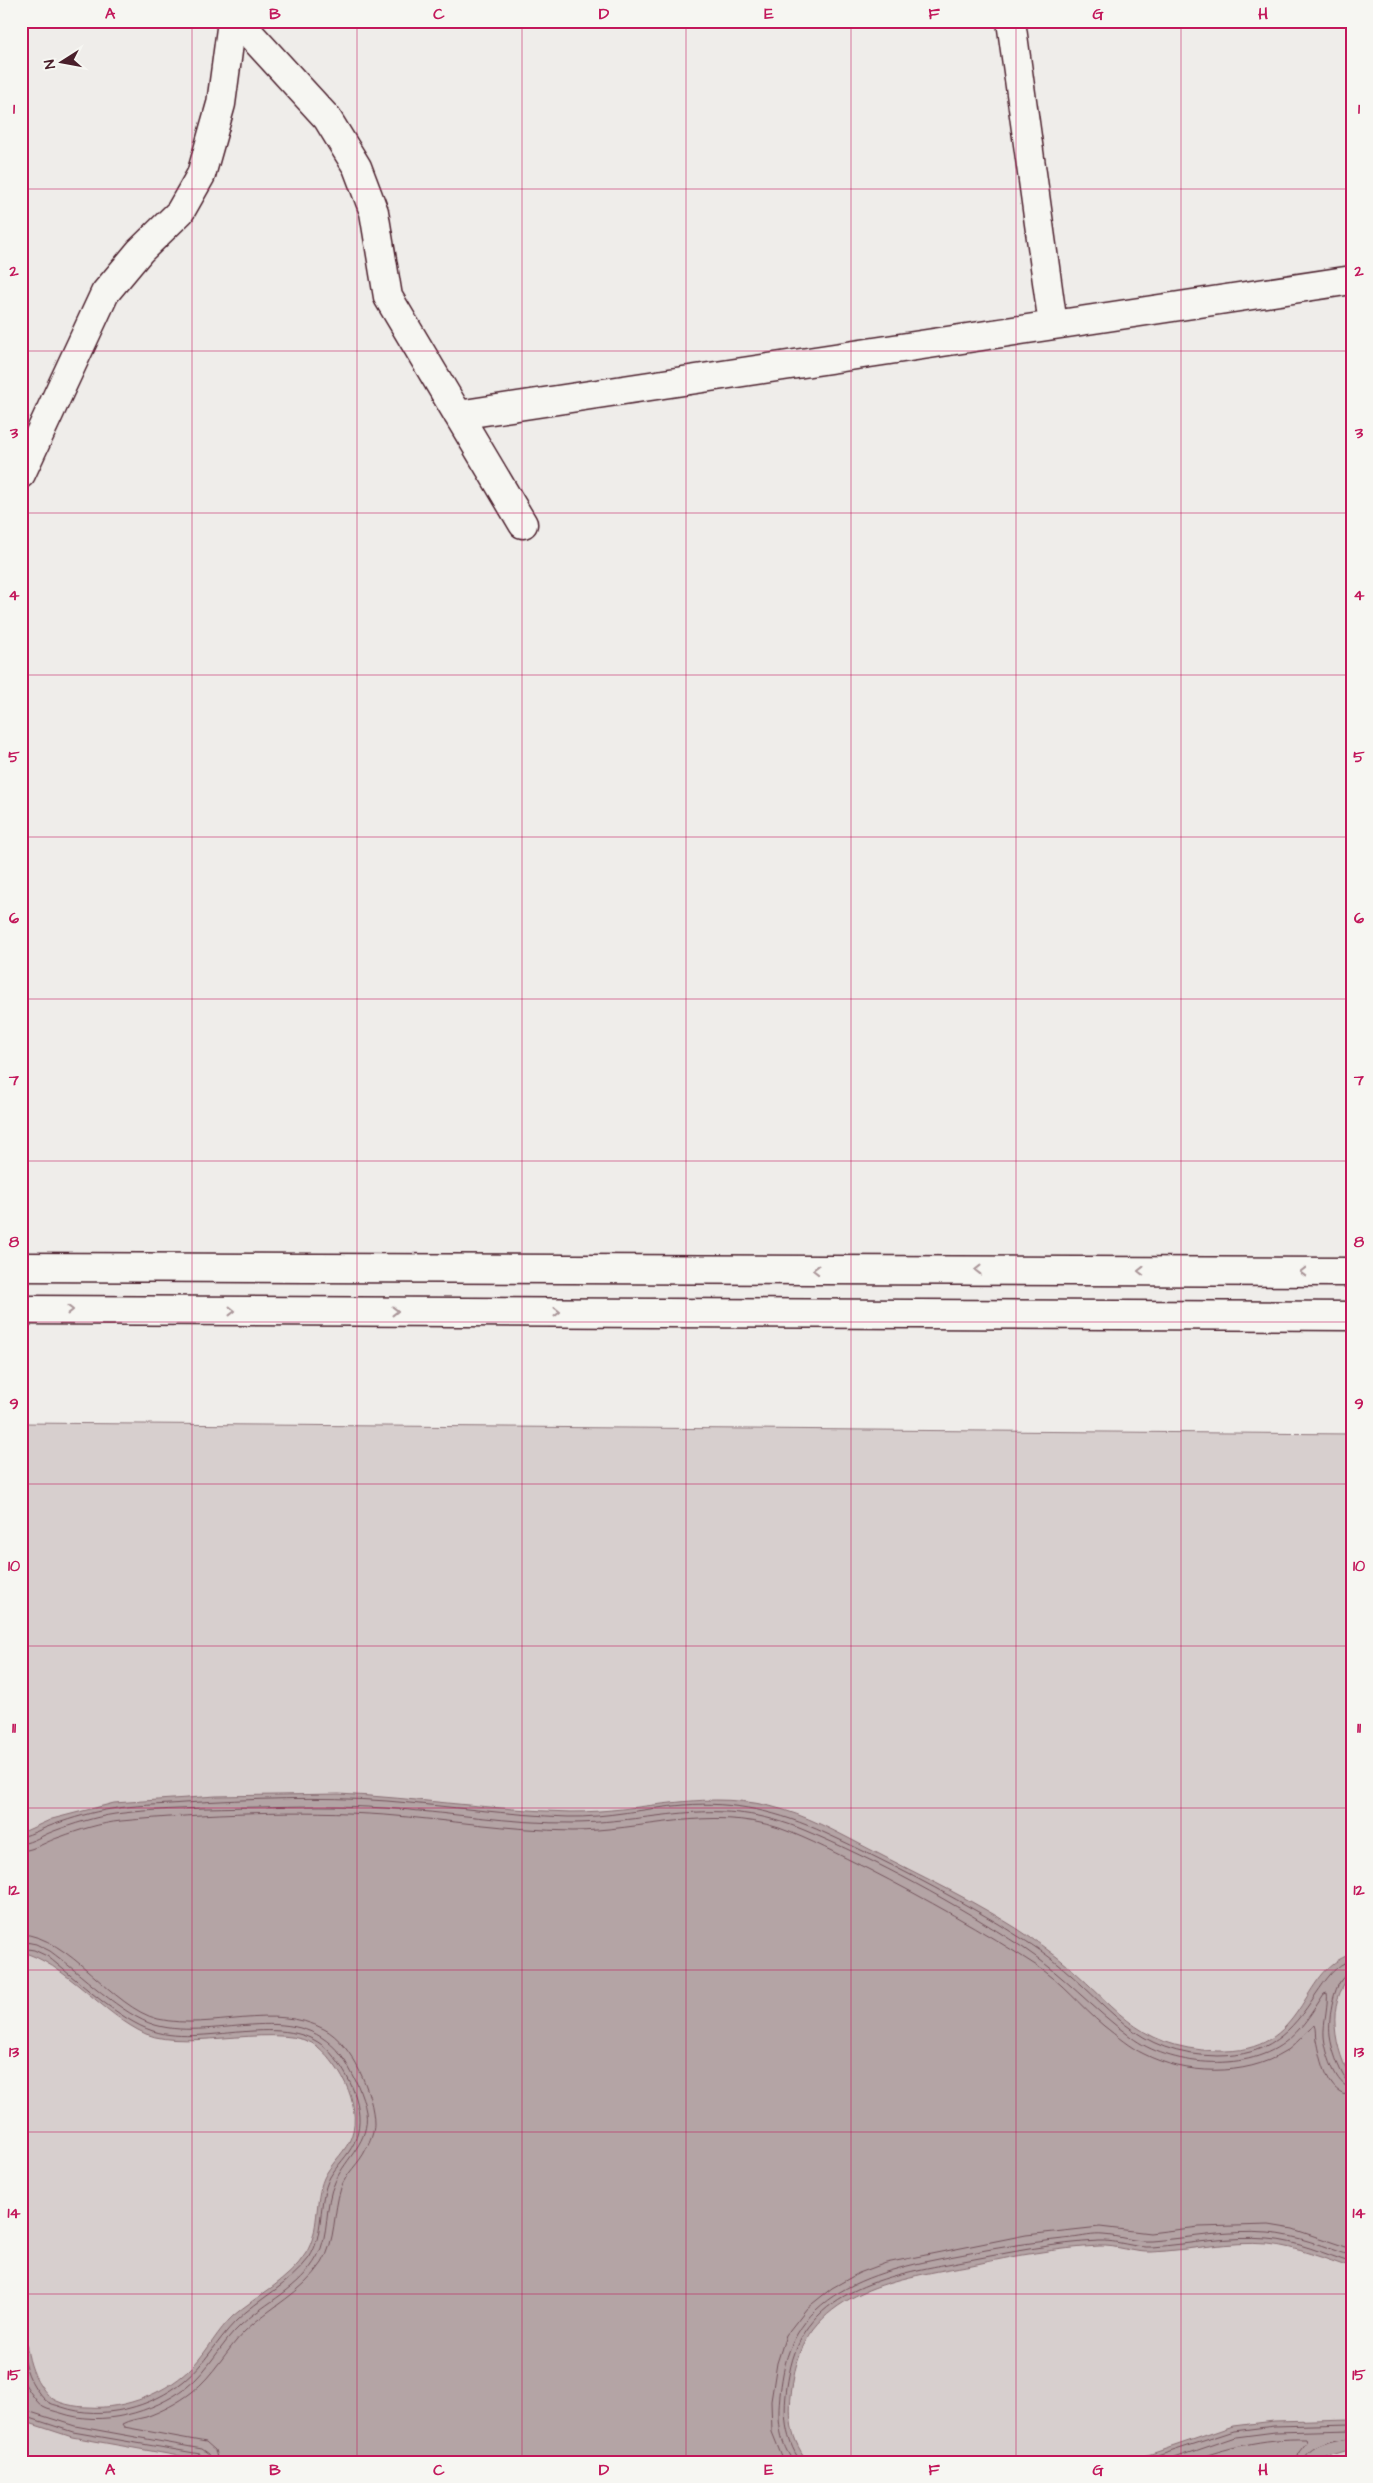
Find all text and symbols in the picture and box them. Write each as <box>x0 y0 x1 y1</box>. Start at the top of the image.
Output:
text: A <box>105 3 116 25</box>
text: B <box>269 3 281 25</box>
text: C <box>433 3 445 25</box>
text: D <box>599 3 610 25</box>
text: E <box>764 3 774 25</box>
text: F <box>928 3 940 25</box>
text: G <box>1092 3 1104 25</box>
text: H <box>1258 3 1268 25</box>
north arrow <box>38 38 88 88</box>
text: N <box>40 58 61 71</box>
text: 1 <box>13 98 16 120</box>
text: 1 <box>1358 98 1361 120</box>
text: 2 <box>8 260 19 282</box>
text: 2 <box>1353 260 1364 282</box>
text: 3 <box>9 422 19 444</box>
text: 3 <box>1354 422 1364 444</box>
text: 4 <box>9 584 20 606</box>
text: 4 <box>1354 584 1365 606</box>
text: 5 <box>8 746 20 768</box>
text: 5 <box>1353 746 1365 768</box>
text: 6 <box>9 907 19 929</box>
text: 6 <box>1354 907 1364 929</box>
text: 7 <box>8 1069 19 1091</box>
text: 7 <box>1353 1069 1364 1091</box>
text: 8 <box>9 1231 20 1253</box>
text: 8 <box>1354 1231 1365 1253</box>
one-way arrow <box>811 1265 819 1275</box>
one-way arrow <box>974 1265 982 1276</box>
one-way arrow <box>1136 1266 1144 1276</box>
one-way arrow <box>1299 1267 1306 1277</box>
one-way arrow <box>66 1305 74 1315</box>
one-way arrow <box>229 1306 237 1316</box>
one-way arrow <box>392 1306 399 1316</box>
one-way arrow <box>554 1307 562 1317</box>
text: 9 <box>9 1393 19 1415</box>
text: 9 <box>1354 1393 1364 1415</box>
text: 10 <box>8 1555 20 1577</box>
text: 10 <box>1353 1555 1365 1577</box>
text: 11 <box>12 1717 17 1739</box>
text: 11 <box>1357 1717 1362 1739</box>
text: 12 <box>8 1879 20 1901</box>
text: 12 <box>1353 1879 1365 1901</box>
text: 13 <box>9 2041 20 2063</box>
text: 13 <box>1354 2041 1365 2063</box>
text: 14 <box>8 2202 21 2224</box>
text: 14 <box>1353 2202 1366 2224</box>
text: 15 <box>7 2364 21 2386</box>
text: 15 <box>1352 2364 1366 2386</box>
text: A <box>105 2459 116 2481</box>
text: B <box>269 2459 281 2481</box>
text: C <box>433 2459 445 2481</box>
text: D <box>599 2459 610 2481</box>
text: E <box>764 2459 774 2481</box>
text: F <box>928 2459 940 2481</box>
text: G <box>1092 2459 1104 2481</box>
text: H <box>1258 2459 1268 2481</box>

